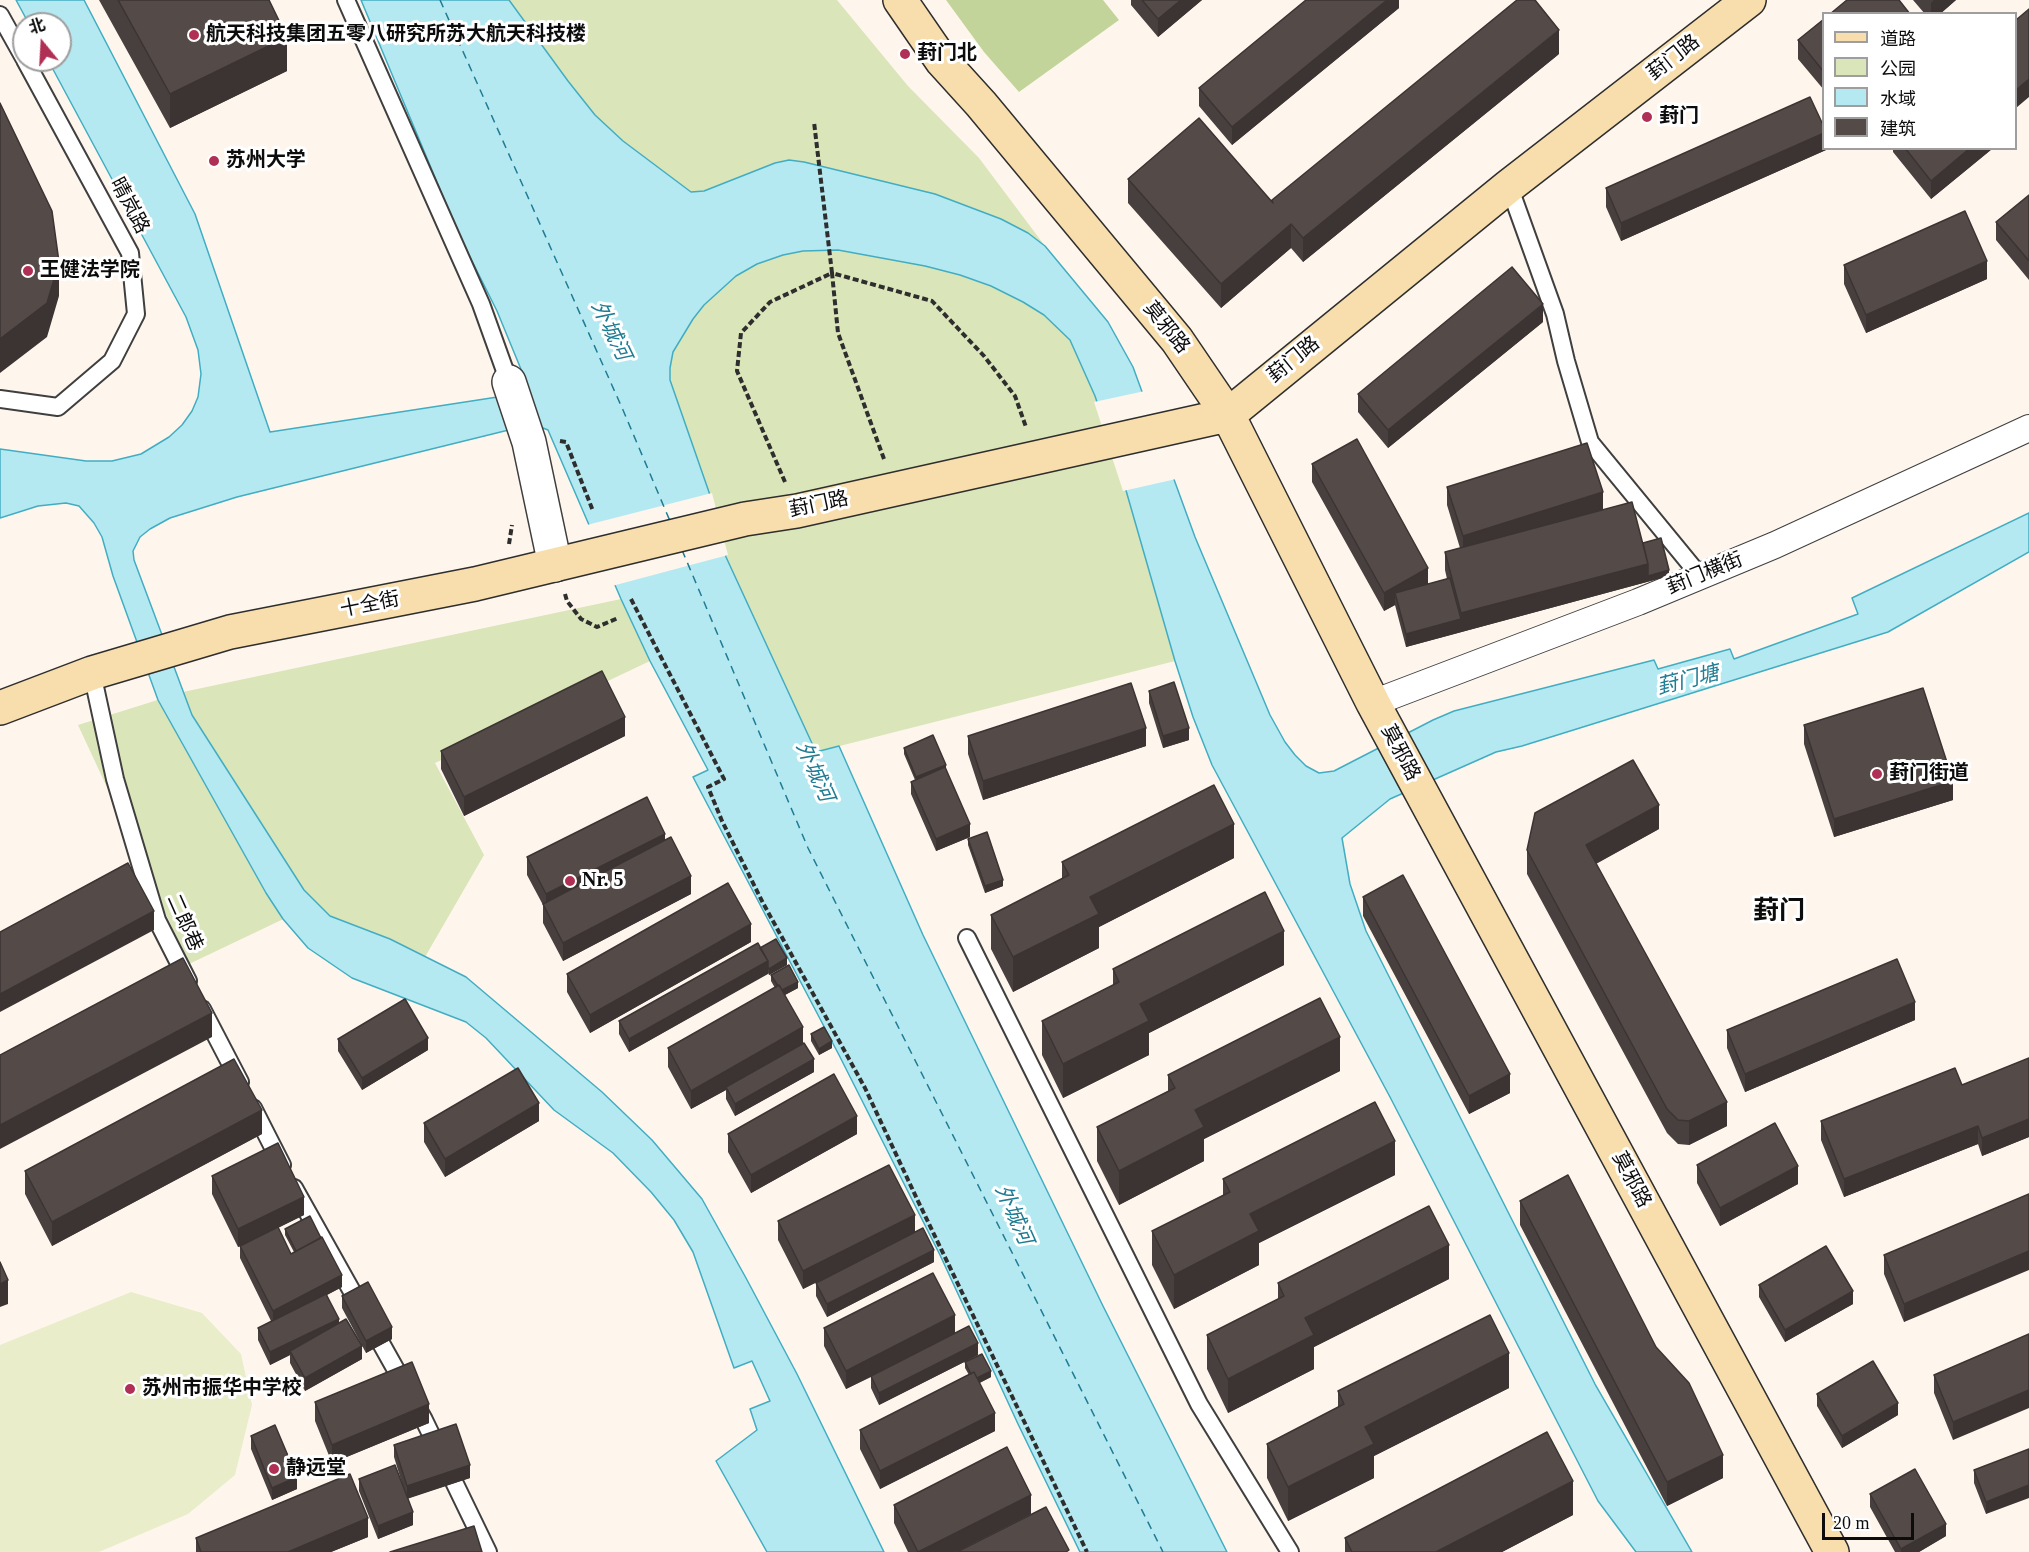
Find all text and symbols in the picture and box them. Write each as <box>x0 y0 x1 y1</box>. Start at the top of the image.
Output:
north arrow <box>12 12 72 72</box>
legend <box>1822 12 2017 150</box>
text: 北 <box>27 16 47 37</box>
place label: 航天科技集团五零八研究所苏大航天科技楼 <box>206 23 586 47</box>
marker: 航天科技集团五零八研究所苏大航天科技楼 <box>187 28 201 42</box>
text: 道路 <box>1880 29 1916 49</box>
street label: 葑门路 <box>1643 30 1705 86</box>
place label: 葑门北 <box>917 42 977 66</box>
marker: 葑门北 <box>898 47 912 61</box>
text: 公园 <box>1880 59 1916 79</box>
text: 水域 <box>1880 89 1916 109</box>
place label: 葑门 <box>1659 105 1699 129</box>
marker: 葑门 <box>1640 110 1654 124</box>
text: 建筑 <box>1880 119 1916 139</box>
place label: 苏州大学 <box>226 149 306 173</box>
marker: 苏州大学 <box>207 154 221 168</box>
street label: 晴岚路 <box>104 174 154 238</box>
place label: 王健法学院 <box>40 259 140 283</box>
marker: 王健法学院 <box>21 264 35 278</box>
water label: 外城河 <box>585 297 635 365</box>
street label: 莫邪路 <box>1138 297 1194 359</box>
street label: 葑门路 <box>1263 332 1325 388</box>
street label: 葑门路 <box>787 487 851 523</box>
street label: 葑门横街 <box>1663 548 1747 600</box>
street label: 十全街 <box>338 587 402 623</box>
water label: 葑门塘 <box>1654 661 1722 701</box>
street label: 莫邪路 <box>1375 721 1425 785</box>
water label: 外城河 <box>790 738 838 806</box>
place label: 葑门街道 <box>1889 762 1969 786</box>
marker: 葑门街道 <box>1870 767 1884 781</box>
place label: Nr. 5 <box>582 869 623 893</box>
marker: Nr. 5 <box>563 874 577 888</box>
street label: 二郎巷 <box>161 891 207 955</box>
district label: 葑门 <box>1753 896 1805 928</box>
street label: 莫邪路 <box>1606 1148 1656 1212</box>
water label: 外城河 <box>989 1181 1037 1249</box>
place label: 苏州市振华中学校 <box>142 1377 302 1401</box>
marker: 苏州市振华中学校 <box>123 1382 137 1396</box>
place label: 静远堂 <box>286 1457 346 1481</box>
marker: 静远堂 <box>267 1462 281 1476</box>
scale bar <box>1825 1501 1916 1539</box>
text: 20 m <box>1833 1513 1870 1533</box>

